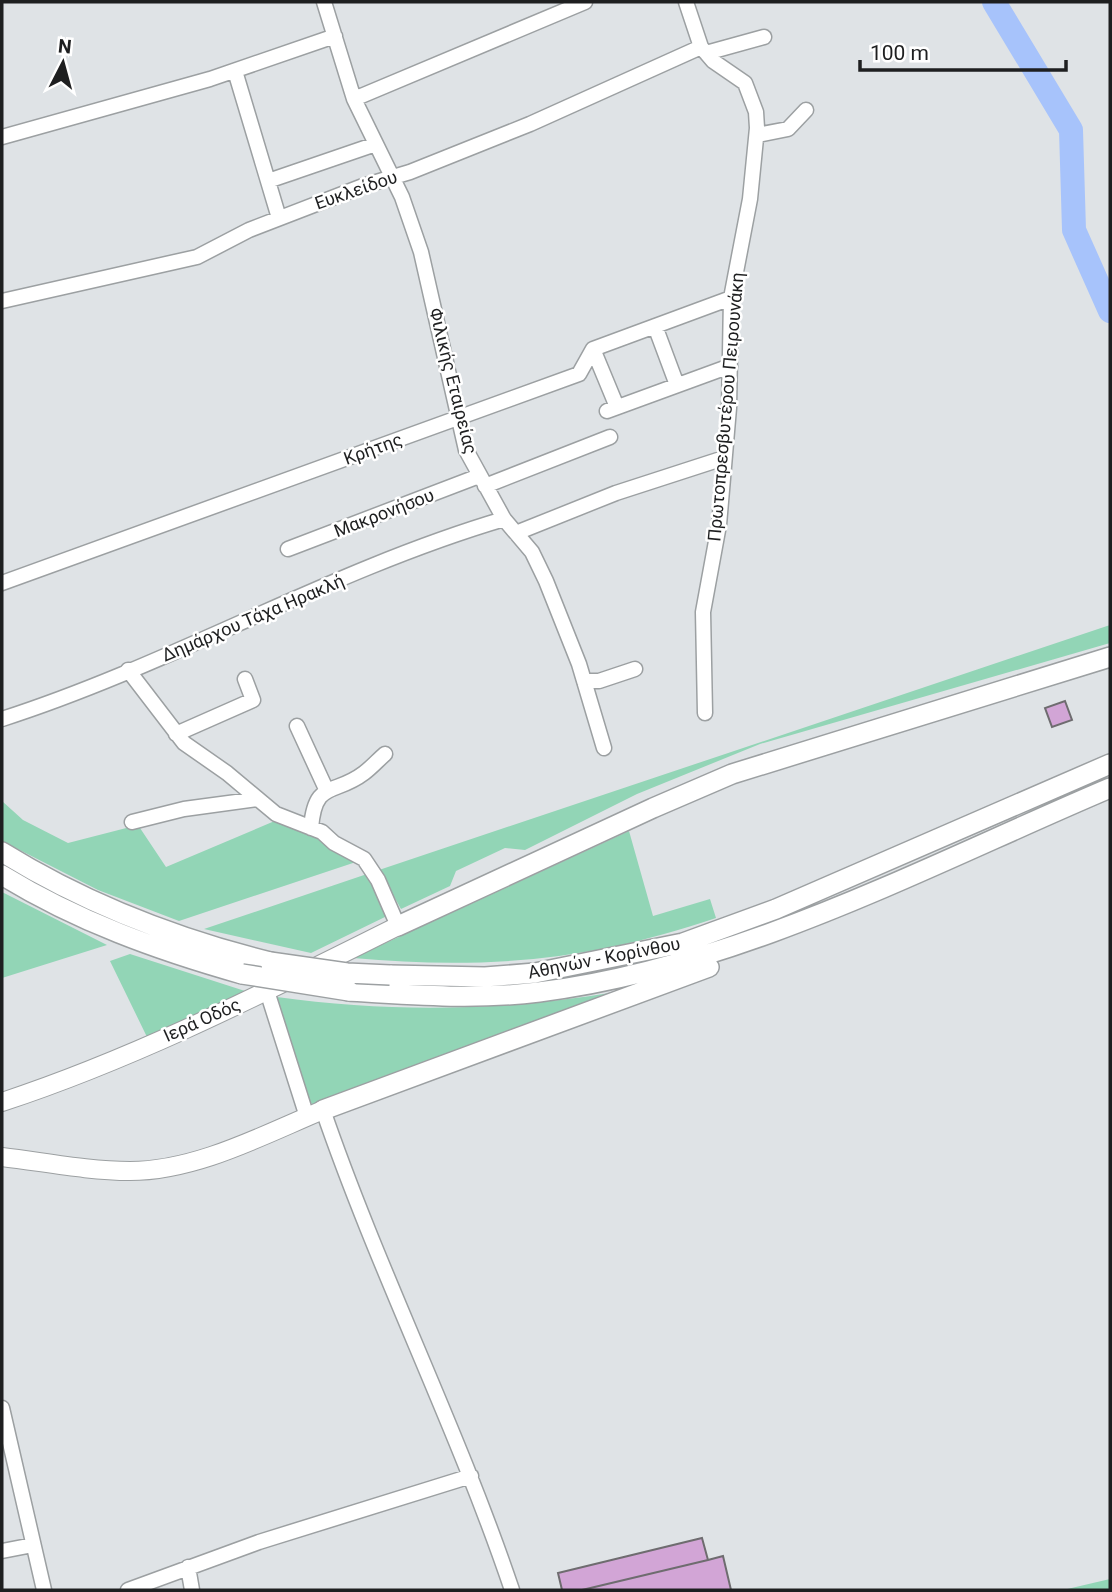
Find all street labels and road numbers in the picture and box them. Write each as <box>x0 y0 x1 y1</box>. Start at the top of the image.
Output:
street label: Ευκλείδου <box>312 166 400 213</box>
street label: Πρωτοπρεσβυτέρου Πειρουνάκη <box>703 271 748 542</box>
street label: Φιλικής Εταιρείας <box>425 306 482 456</box>
street label: Κρήτης <box>341 428 405 469</box>
street label: Μακρονήσου <box>331 484 437 541</box>
street label: Δημάρχου Τάχα Ηρακλή <box>158 570 347 666</box>
street label: Αθηνών - Κορίνθου <box>526 932 682 983</box>
street label: Ιερά Οδός <box>160 993 244 1046</box>

